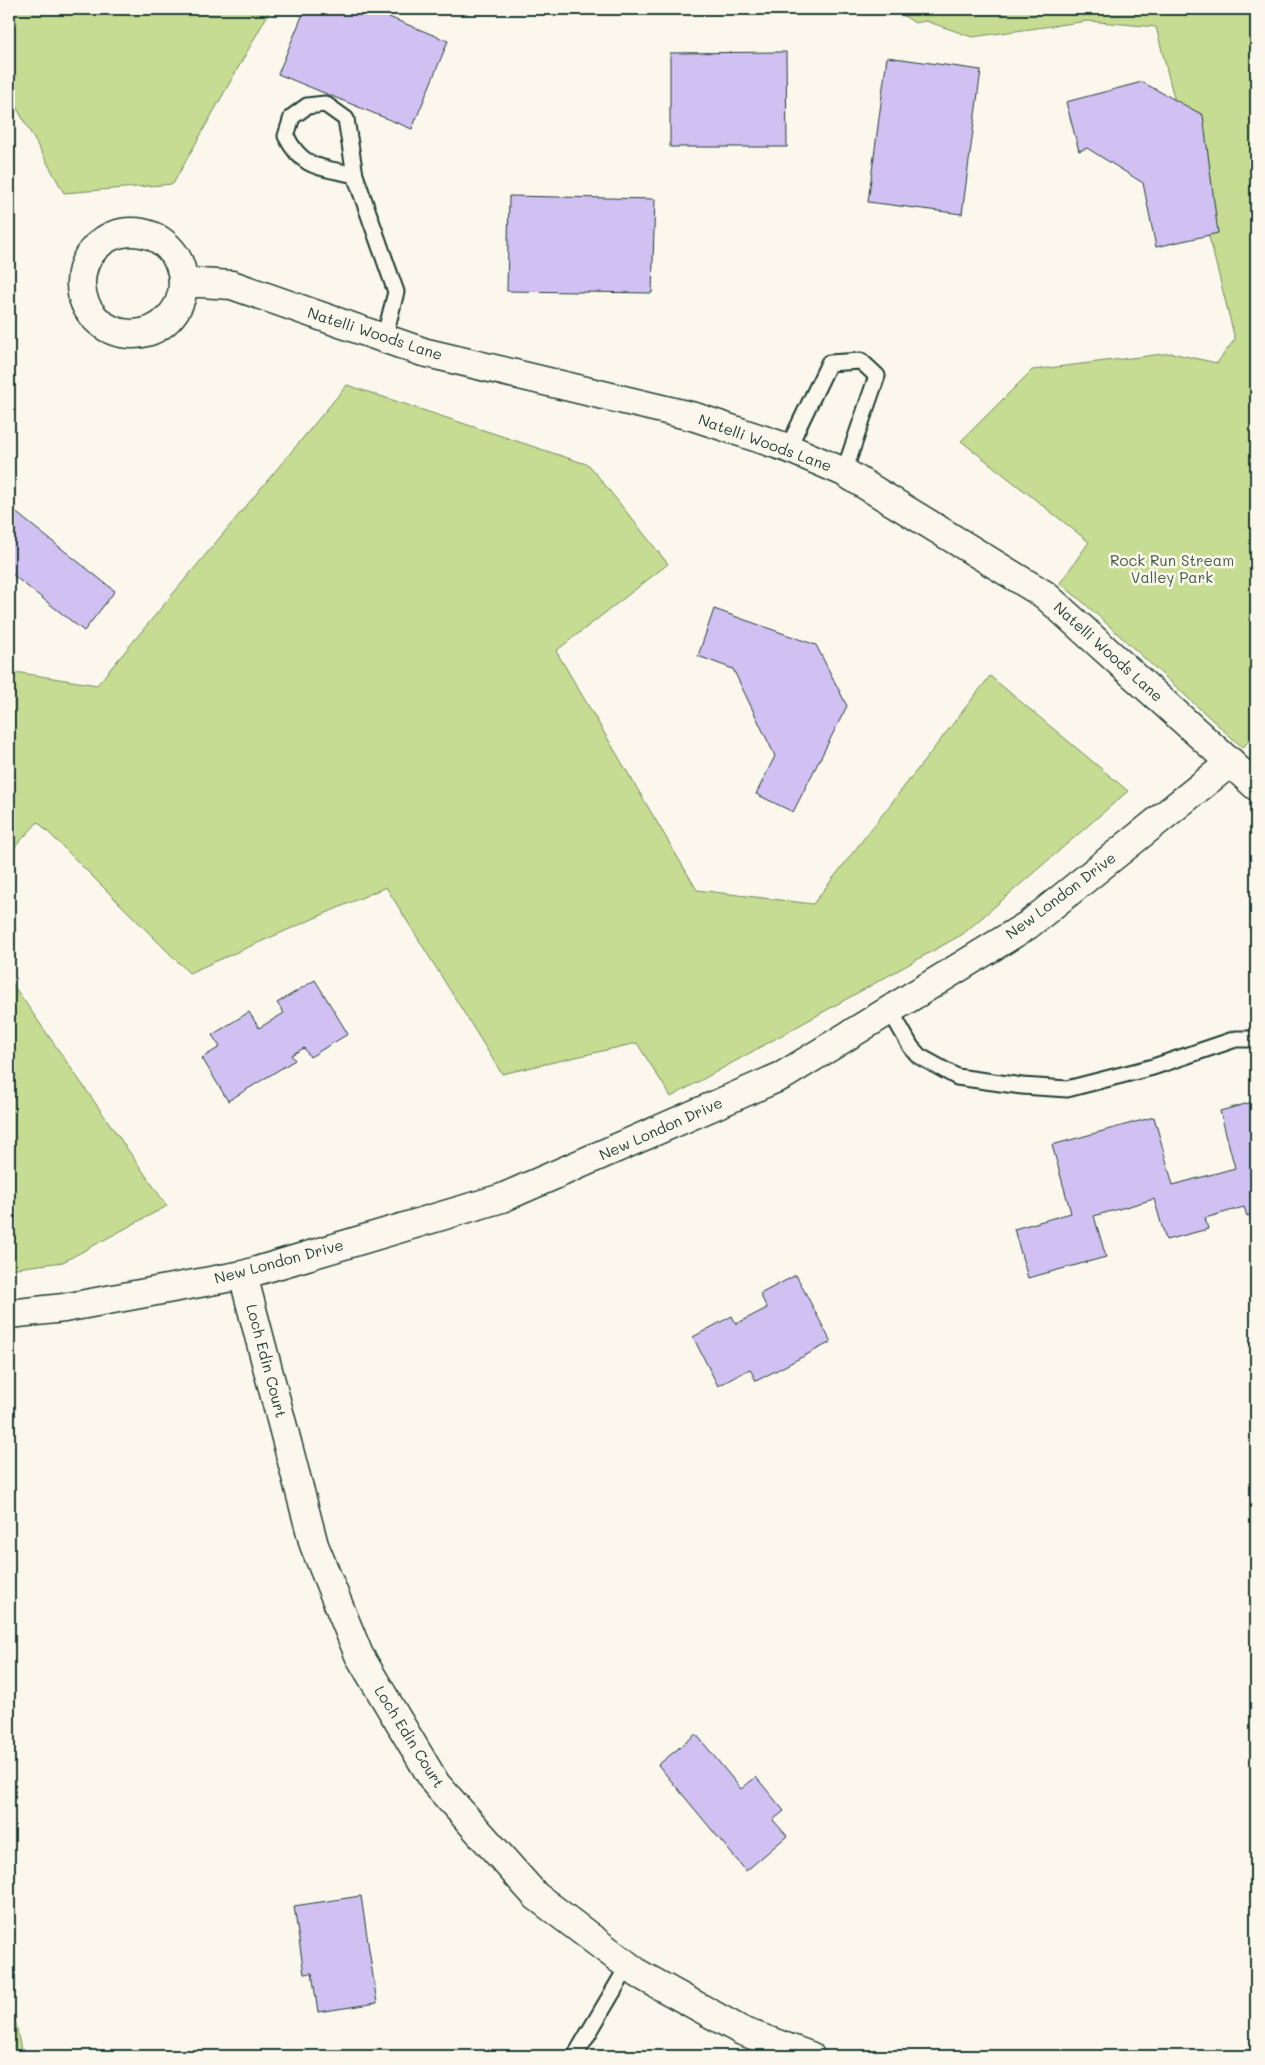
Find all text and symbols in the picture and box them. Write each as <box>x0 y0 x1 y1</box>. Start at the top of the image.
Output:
street label: Natelli Woods Lane <box>305 302 445 364</box>
street label: Natelli Woods Lane <box>696 409 835 476</box>
park label: Rock Run Stream Valley Park <box>1110 550 1234 587</box>
street label: Natelli Woods Lane <box>1050 597 1168 706</box>
street label: New London Drive <box>1001 847 1120 943</box>
street label: New London Drive <box>596 1092 725 1164</box>
street label: New London Drive <box>212 1234 346 1288</box>
street label: Loch Edin Court <box>242 1302 292 1420</box>
street label: Loch Edin Court <box>370 1682 449 1791</box>

